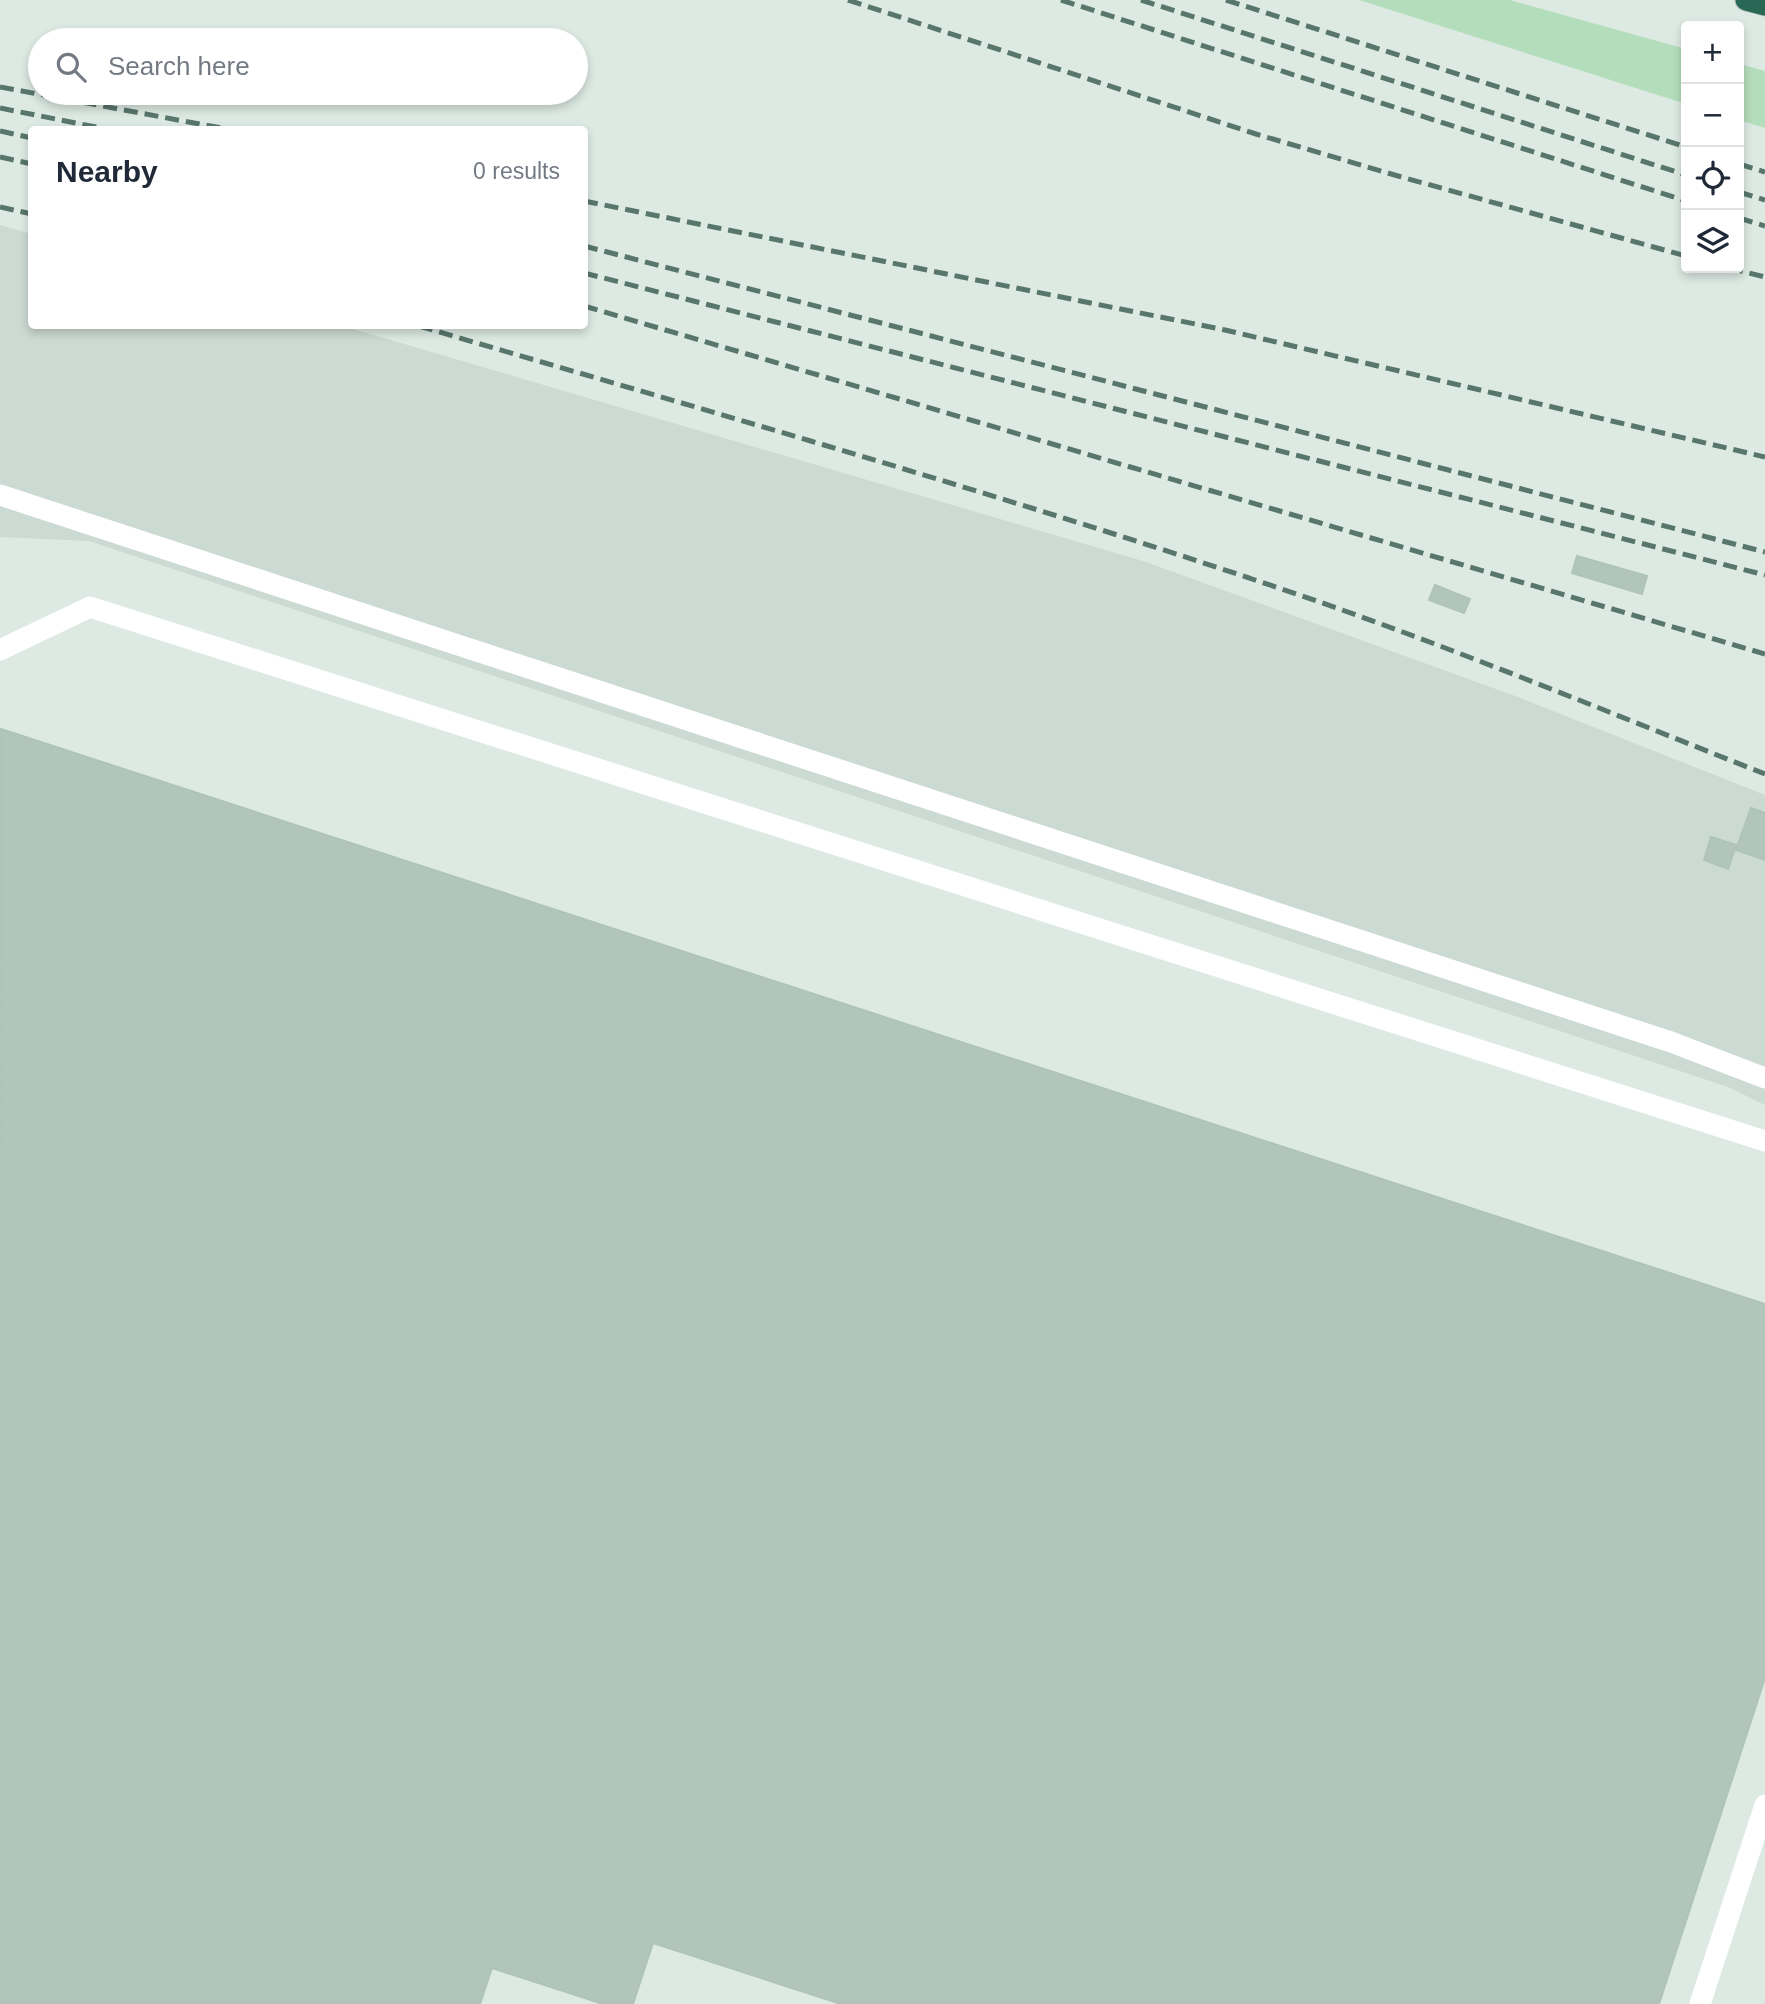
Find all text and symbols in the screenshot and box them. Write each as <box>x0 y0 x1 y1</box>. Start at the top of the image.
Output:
map controls <box>1681 21 1744 273</box>
button: + <box>1681 21 1744 84</box>
search box <box>28 28 588 105</box>
icon: search <box>52 48 90 86</box>
text: Search here <box>108 51 250 81</box>
button: − <box>1681 84 1744 147</box>
button: locate <box>1681 147 1744 210</box>
text: Nearby <box>56 155 158 188</box>
text: 0 results <box>473 158 560 184</box>
button: layers <box>1681 210 1744 273</box>

